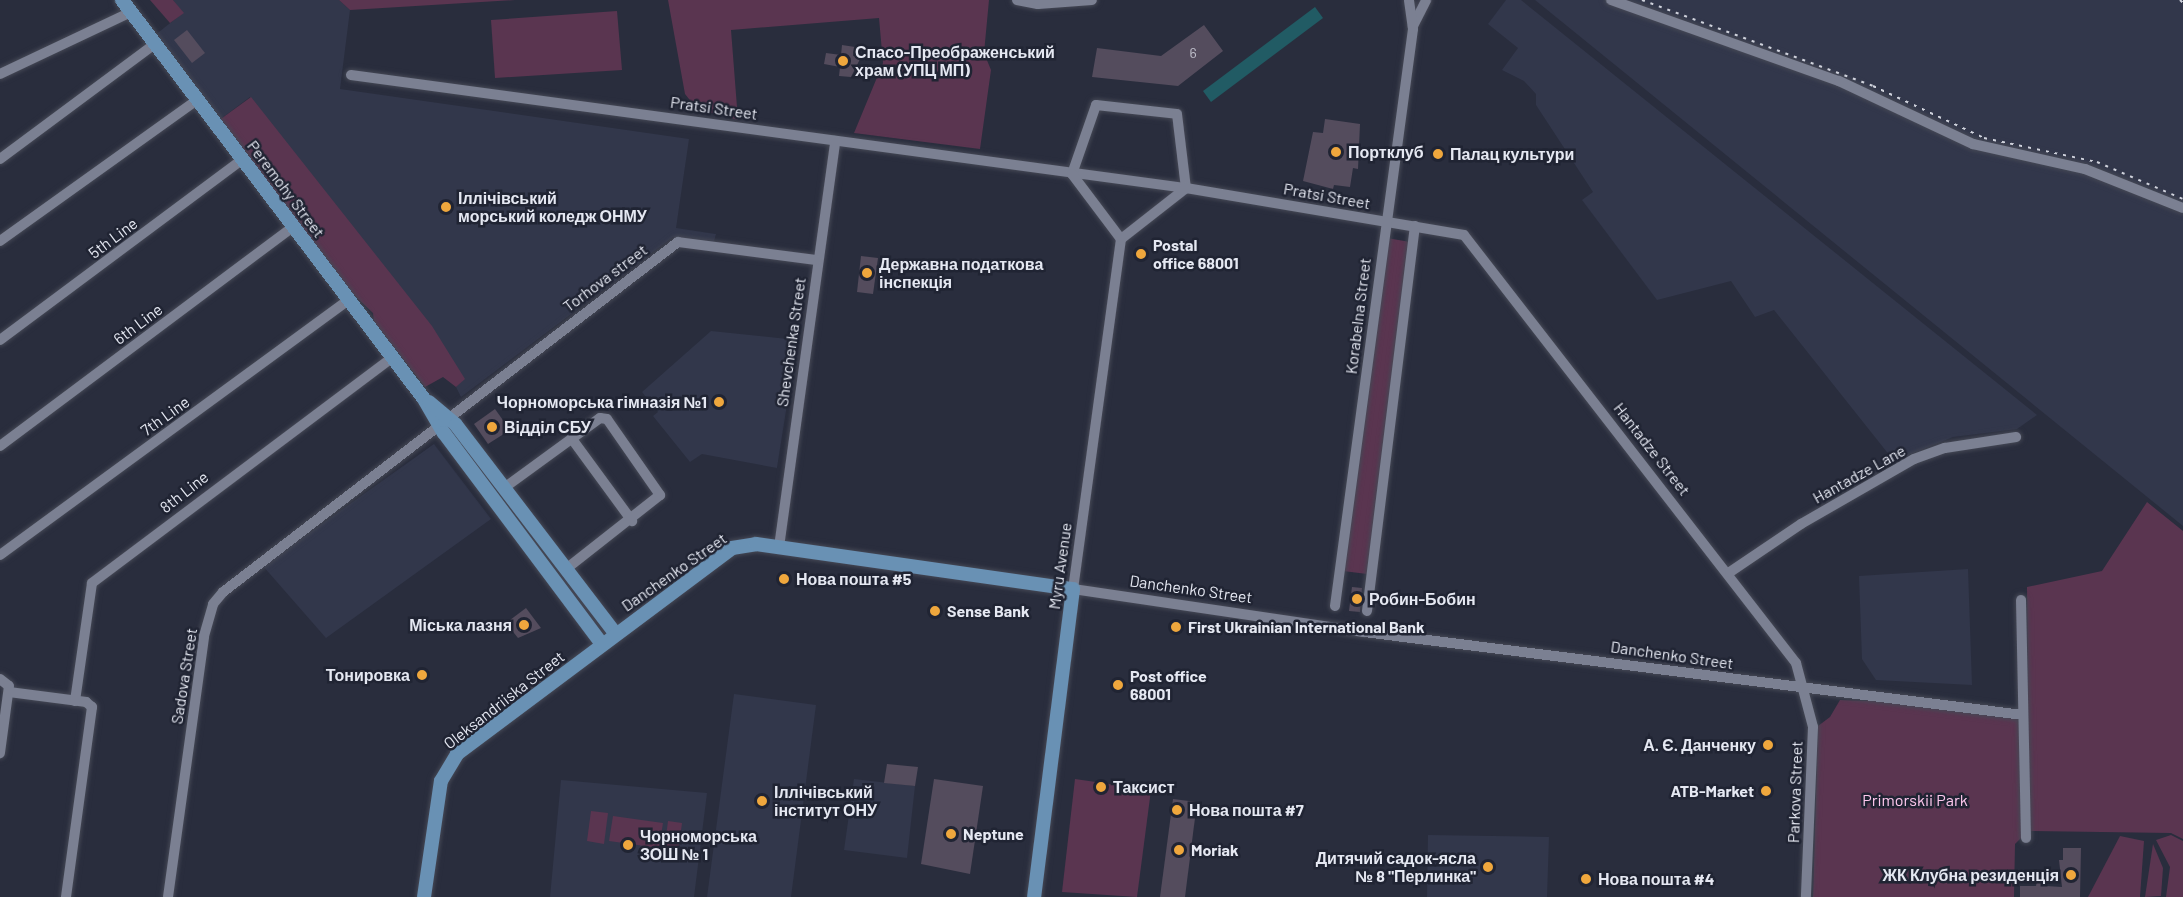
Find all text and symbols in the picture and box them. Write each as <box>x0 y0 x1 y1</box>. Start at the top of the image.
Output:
place label: Спасо-Преображенський храм (УПЦ МП) <box>855 42 1055 80</box>
house number: 6 <box>1189 45 1197 61</box>
marker: Спасо-Преображенський храм (УПЦ МП) <box>836 54 850 68</box>
street label: Pratsi Street <box>669 92 759 124</box>
street label: Peremohy Street <box>243 137 329 241</box>
place label: Портклуб <box>1348 142 1424 162</box>
place label: Палац культури <box>1450 144 1574 164</box>
marker: Портклуб <box>1329 145 1343 159</box>
marker: Палац культури <box>1431 147 1445 161</box>
street label: Pratsi Street <box>1282 179 1372 213</box>
place label: Іллічівський морський коледж ОНМУ <box>458 188 647 226</box>
marker: Іллічівський морський коледж ОНМУ <box>439 200 453 214</box>
street label: 5th Line <box>85 213 141 263</box>
place label: Postal office 68001 <box>1153 235 1239 273</box>
street label: Torhova street <box>559 240 651 316</box>
marker: Postal office 68001 <box>1134 247 1148 261</box>
place label: Державна податкова інспекція <box>879 254 1043 292</box>
street label: Korabelna Street <box>1341 257 1375 375</box>
marker: Державна податкова інспекція <box>860 266 874 280</box>
street label: Shevchenka Street <box>772 276 810 408</box>
street label: 6th Line <box>110 299 166 349</box>
street label: 7th Line <box>137 392 193 440</box>
place label: Чорноморська гімназія №1 <box>497 392 707 412</box>
marker: Чорноморська гімназія №1 <box>712 395 726 409</box>
street label: Hantadze Street <box>1610 399 1694 499</box>
place label: Відділ СБУ <box>504 417 591 437</box>
marker: Відділ СБУ <box>485 420 499 434</box>
street label: Hantadze Lane <box>1809 441 1909 507</box>
street label: 8th Line <box>156 467 212 517</box>
street label: Myru Avenue <box>1044 521 1076 611</box>
street label: Danchenko Street <box>618 529 730 615</box>
place label: Нова пошта #5 <box>796 569 911 589</box>
street label: Danchenko Street <box>1128 571 1254 607</box>
marker: Нова пошта #5 <box>777 572 791 586</box>
place label: Робин-Бобин <box>1369 589 1476 609</box>
marker: Робин-Бобин <box>1350 592 1364 606</box>
place label: Sense Bank <box>947 601 1030 621</box>
marker: Sense Bank <box>928 604 942 618</box>
place label: Міська лазня <box>409 615 512 635</box>
place label: First Ukrainian International Bank <box>1188 617 1424 637</box>
marker: Міська лазня <box>517 618 531 632</box>
marker: First Ukrainian International Bank <box>1169 620 1183 634</box>
street label: Sadova Street <box>167 627 201 725</box>
street label: Danchenko Street <box>1609 637 1735 673</box>
street label: Oleksandriiska Street <box>440 647 568 753</box>
place label: Тонировка <box>326 665 410 685</box>
place label: Post office 68001 <box>1130 666 1207 704</box>
marker: Тонировка <box>415 668 429 682</box>
marker: Post office 68001 <box>1111 678 1125 692</box>
place label: А. Є. Данченку <box>1643 735 1756 755</box>
marker: А. Є. Данченку <box>1761 738 1775 752</box>
street label: Parkova Street <box>1784 741 1806 843</box>
place label: Таксист <box>1113 777 1175 797</box>
marker: Таксист <box>1094 780 1108 794</box>
place label: ATB-Market <box>1670 781 1754 801</box>
place label: Іллічівський інститут ОНУ <box>774 782 877 820</box>
marker: ATB-Market <box>1759 784 1773 798</box>
park label: Primorskii Park <box>1862 790 1968 810</box>
marker: Іллічівський інститут ОНУ <box>755 794 769 808</box>
place label: Нова пошта #7 <box>1189 800 1304 820</box>
marker: Нова пошта #7 <box>1170 803 1184 817</box>
place label: Neptune <box>963 824 1024 844</box>
place label: Чорноморська ЗОШ № 1 <box>640 826 757 864</box>
marker: Neptune <box>944 827 958 841</box>
marker: Чорноморська ЗОШ № 1 <box>621 838 635 852</box>
place label: Moriak <box>1191 840 1239 860</box>
marker: Moriak <box>1172 843 1186 857</box>
place label: Дитячий садок-ясла № 8 "Перлинка" <box>1316 848 1476 886</box>
marker: Дитячий садок-ясла № 8 "Перлинка" <box>1481 860 1495 874</box>
place label: ЖК Клубна резиденція <box>1883 865 2059 885</box>
marker: ЖК Клубна резиденція <box>2064 868 2078 882</box>
place label: Нова пошта #4 <box>1598 869 1714 889</box>
marker: Нова пошта #4 <box>1579 872 1593 886</box>

